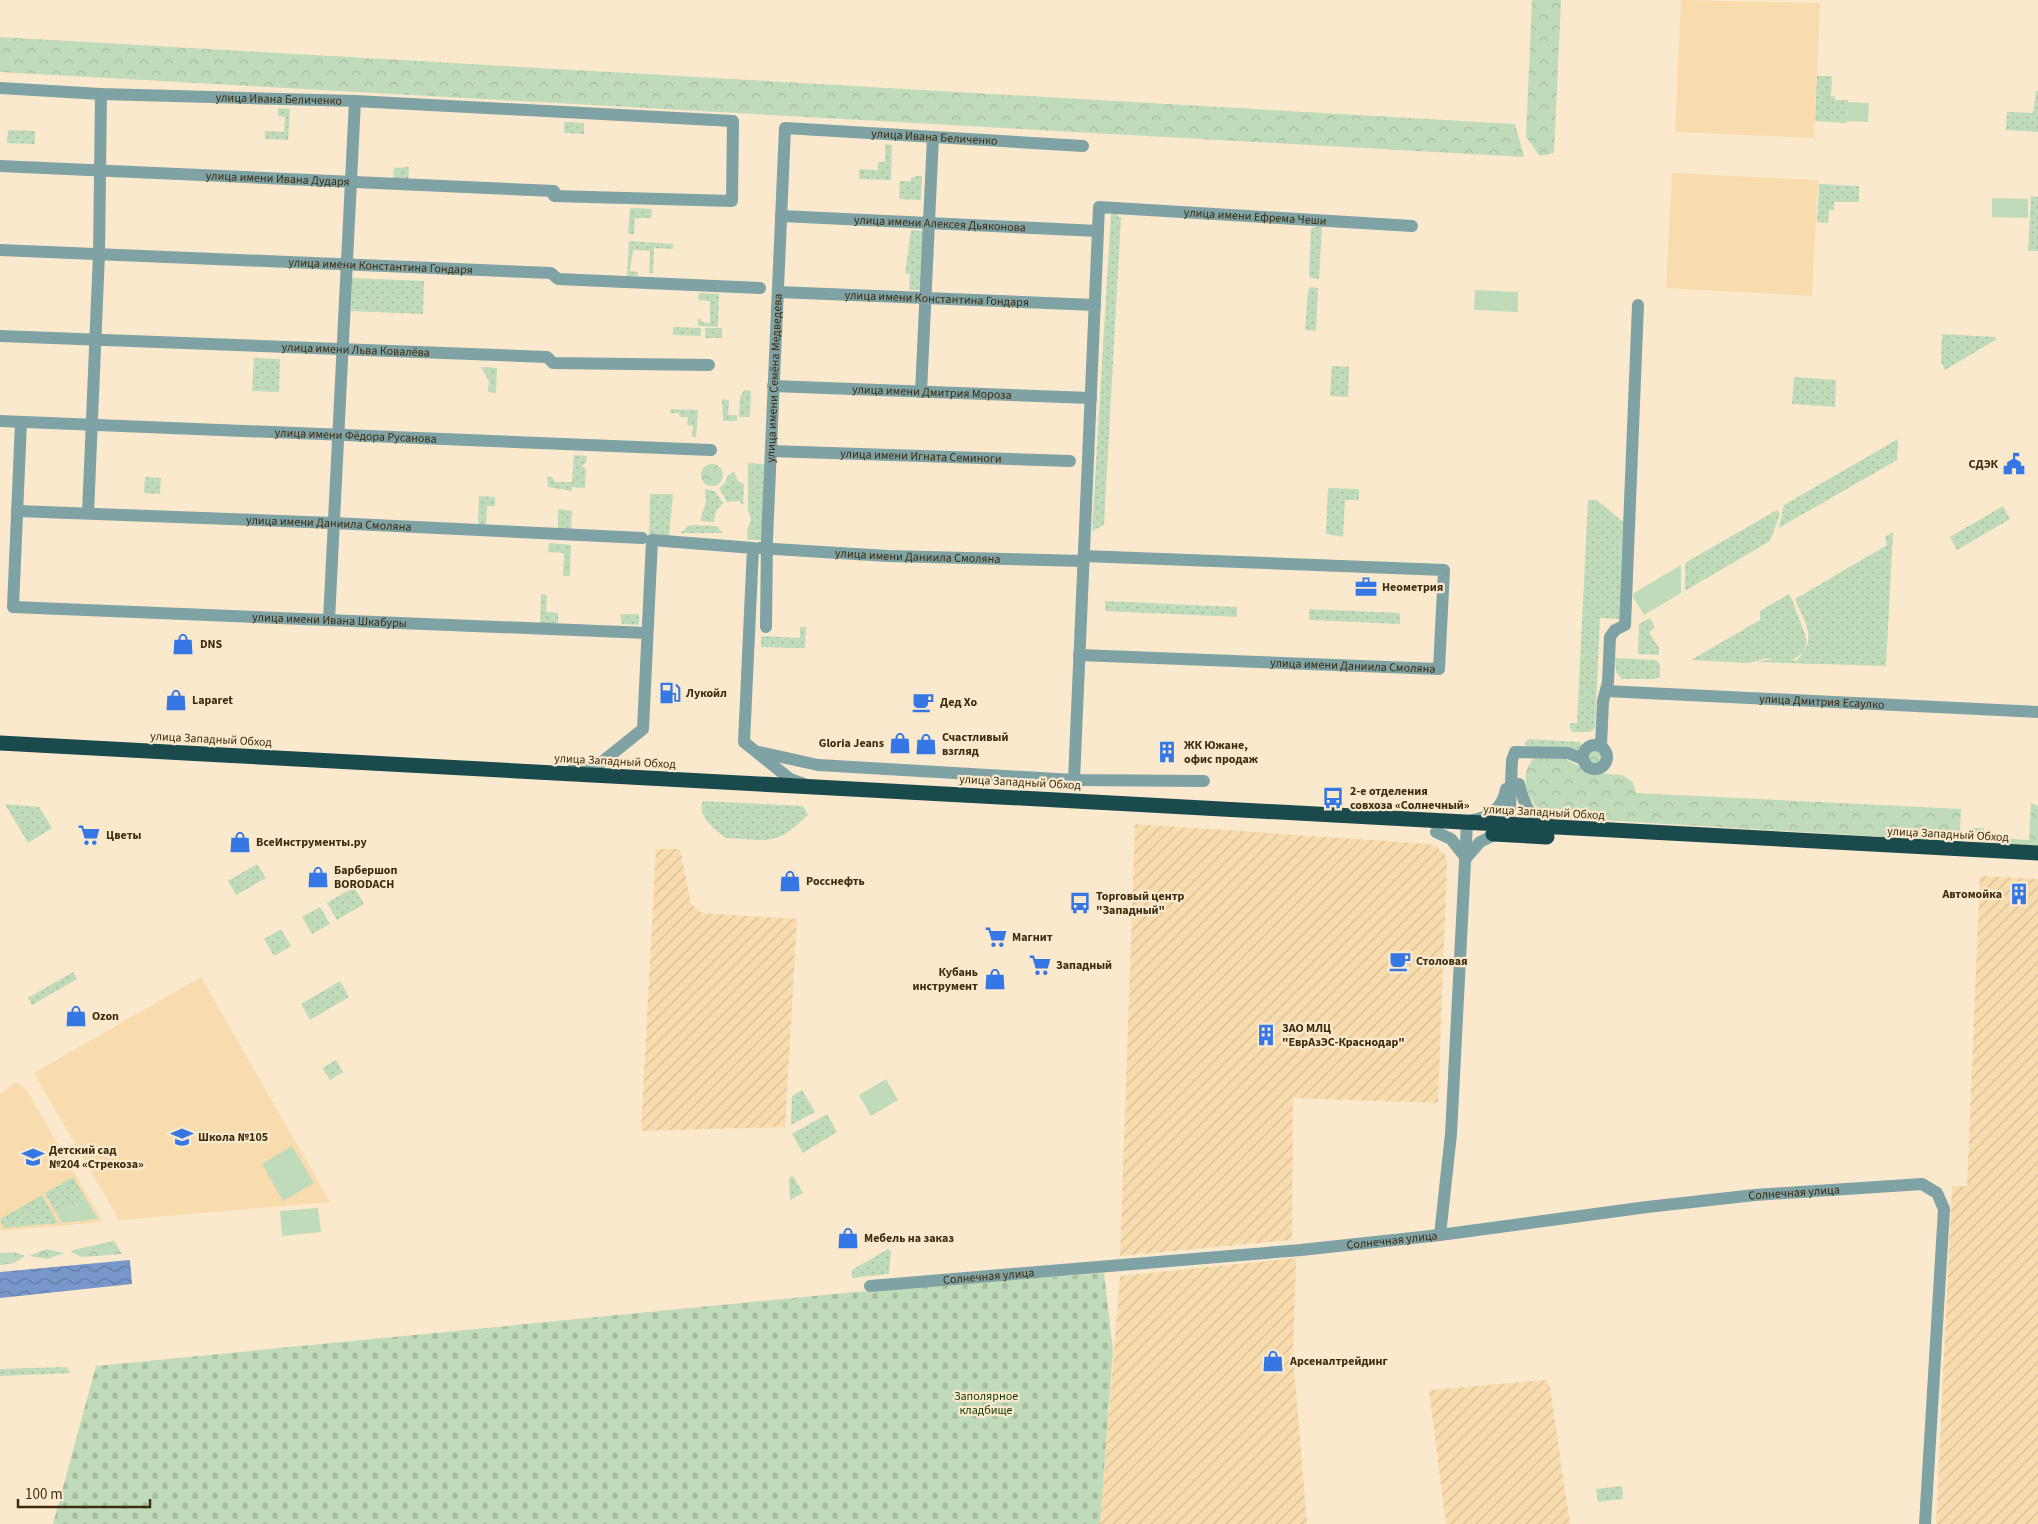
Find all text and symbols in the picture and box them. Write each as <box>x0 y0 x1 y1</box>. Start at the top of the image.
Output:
street label: улица Ивана Беличенко <box>215 89 342 110</box>
street label: улица Ивана Беличенко <box>871 125 998 150</box>
street label: улица имени Ивана Дударя <box>205 167 350 191</box>
street label: улица имени Ефрема Чеши <box>1183 204 1327 230</box>
street label: улица имени Алексея Дьяконова <box>853 211 1026 237</box>
street label: улица имени Константина Гондаря <box>288 254 473 279</box>
street label: улица имени Константина Гондаря <box>844 287 1029 311</box>
street label: улица имени Семёна Медведева <box>762 293 787 463</box>
street label: улица имени Льва Ковалёва <box>281 339 430 361</box>
street label: улица имени Дмитрия Мороза <box>852 381 1012 404</box>
street label: улица имени Фёдора Русанова <box>274 424 437 448</box>
street label: улица имени Игната Семиноги <box>840 445 1002 468</box>
public building icon: СДЭК <box>2001 451 2027 477</box>
place label: СДЭК <box>1969 456 1999 473</box>
street label: улица имени Даниила Смоляна <box>246 512 412 536</box>
street label: улица имени Даниила Смоляна <box>835 545 1001 568</box>
office icon: Неометрия <box>1353 574 1379 600</box>
place label: Неометрия <box>1382 579 1443 596</box>
street label: улица имени Ивана Шкабуры <box>252 609 407 632</box>
shop icon: DNS <box>170 631 196 657</box>
place label: DNS <box>200 636 223 653</box>
street label: улица имени Даниила Смоляна <box>1270 654 1436 678</box>
fuel station icon: Лукойл <box>657 680 683 706</box>
place label: Лукойл <box>685 685 727 702</box>
shop icon: Laparet <box>163 687 189 713</box>
cafe icon: Дед Хо <box>910 689 936 715</box>
street label: улица Дмитрия Есаулко <box>1759 690 1885 714</box>
place label: Laparet <box>192 692 233 709</box>
place label: Дед Хо <box>940 694 977 711</box>
street label: улица Западный Обход <box>150 728 273 751</box>
place label: Счастливый взгляд <box>942 729 1008 760</box>
shop icon: Gloria Jeans <box>887 730 913 756</box>
shop icon: Счастливый взгляд <box>913 731 939 757</box>
place label: Gloria Jeans <box>819 735 884 752</box>
place label: ЖК Южане, офис продаж <box>1184 737 1259 768</box>
building icon: ЖК Южане, офис продаж <box>1154 739 1180 765</box>
street label: улица Западный Обход <box>554 750 677 773</box>
street label: улица Западный Обход <box>959 771 1082 794</box>
place label: 2-е отделения совхоза «Солнечный» <box>1350 783 1470 814</box>
bus stop icon: 2-е отделения совхоза «Солнечный» <box>1320 785 1346 811</box>
street label: улица Западный Обход <box>1483 801 1606 824</box>
supermarket icon: Цветы <box>76 822 102 848</box>
street label: улица Западный Обход <box>1887 823 2010 846</box>
place label: Цветы <box>106 827 142 844</box>
shop icon: ВсеИнструменты.ру <box>227 829 253 855</box>
place label: ВсеИнструменты.ру <box>256 834 368 851</box>
place label: Барбершоп BORODACH <box>334 862 398 893</box>
shop icon: Барбершоп BORODACH <box>305 864 331 890</box>
shop icon: Росснефть <box>777 868 803 894</box>
place label: Росснефть <box>806 873 865 890</box>
building icon: Автомойка <box>2006 881 2032 907</box>
place label: Автомойка <box>1941 886 2002 903</box>
place label: Торговый центр "Западный" <box>1096 888 1185 919</box>
bus stop icon: Торговый центр "Западный" <box>1067 890 1093 916</box>
supermarket icon: Магнит <box>983 924 1009 950</box>
place label: Магнит <box>1012 929 1053 946</box>
cafe icon: Столовая <box>1387 948 1413 974</box>
supermarket icon: Западный <box>1027 952 1053 978</box>
place label: Столовая <box>1416 953 1468 970</box>
place label: Западный <box>1056 957 1112 974</box>
place label: Кубань инструмент <box>913 964 978 995</box>
shop icon: Кубань инструмент <box>982 966 1008 992</box>
shop icon: Ozon <box>63 1003 89 1029</box>
place label: Ozon <box>92 1008 119 1025</box>
place label: ЗАО МЛЦ "ЕврАзЭС-Краснодар" <box>1282 1020 1405 1051</box>
building icon: ЗАО МЛЦ "ЕврАзЭС-Краснодар" <box>1253 1022 1279 1048</box>
school or university icon: Школа №105 <box>169 1124 195 1150</box>
place label: Школа №105 <box>198 1129 268 1146</box>
place label: Детский сад №204 «Стрекоза» <box>49 1142 144 1173</box>
school or university icon: Детский сад №204 «Стрекоза» <box>20 1144 46 1170</box>
street label: Солнечная улица <box>1748 1181 1840 1205</box>
shop icon: Мебель на заказ <box>835 1225 861 1251</box>
street label: Солнечная улица <box>1346 1227 1438 1254</box>
place label: Мебель на заказ <box>864 1230 954 1247</box>
street label: Солнечная улица <box>942 1264 1035 1289</box>
shop icon: Арсеналтрейдинг <box>1260 1348 1286 1374</box>
place label: Арсеналтрейдинг <box>1289 1353 1388 1370</box>
park label: Заполярное кладбище <box>954 1388 1018 1419</box>
scale bar <box>18 1476 150 1508</box>
text: 100 m <box>25 1484 63 1505</box>

